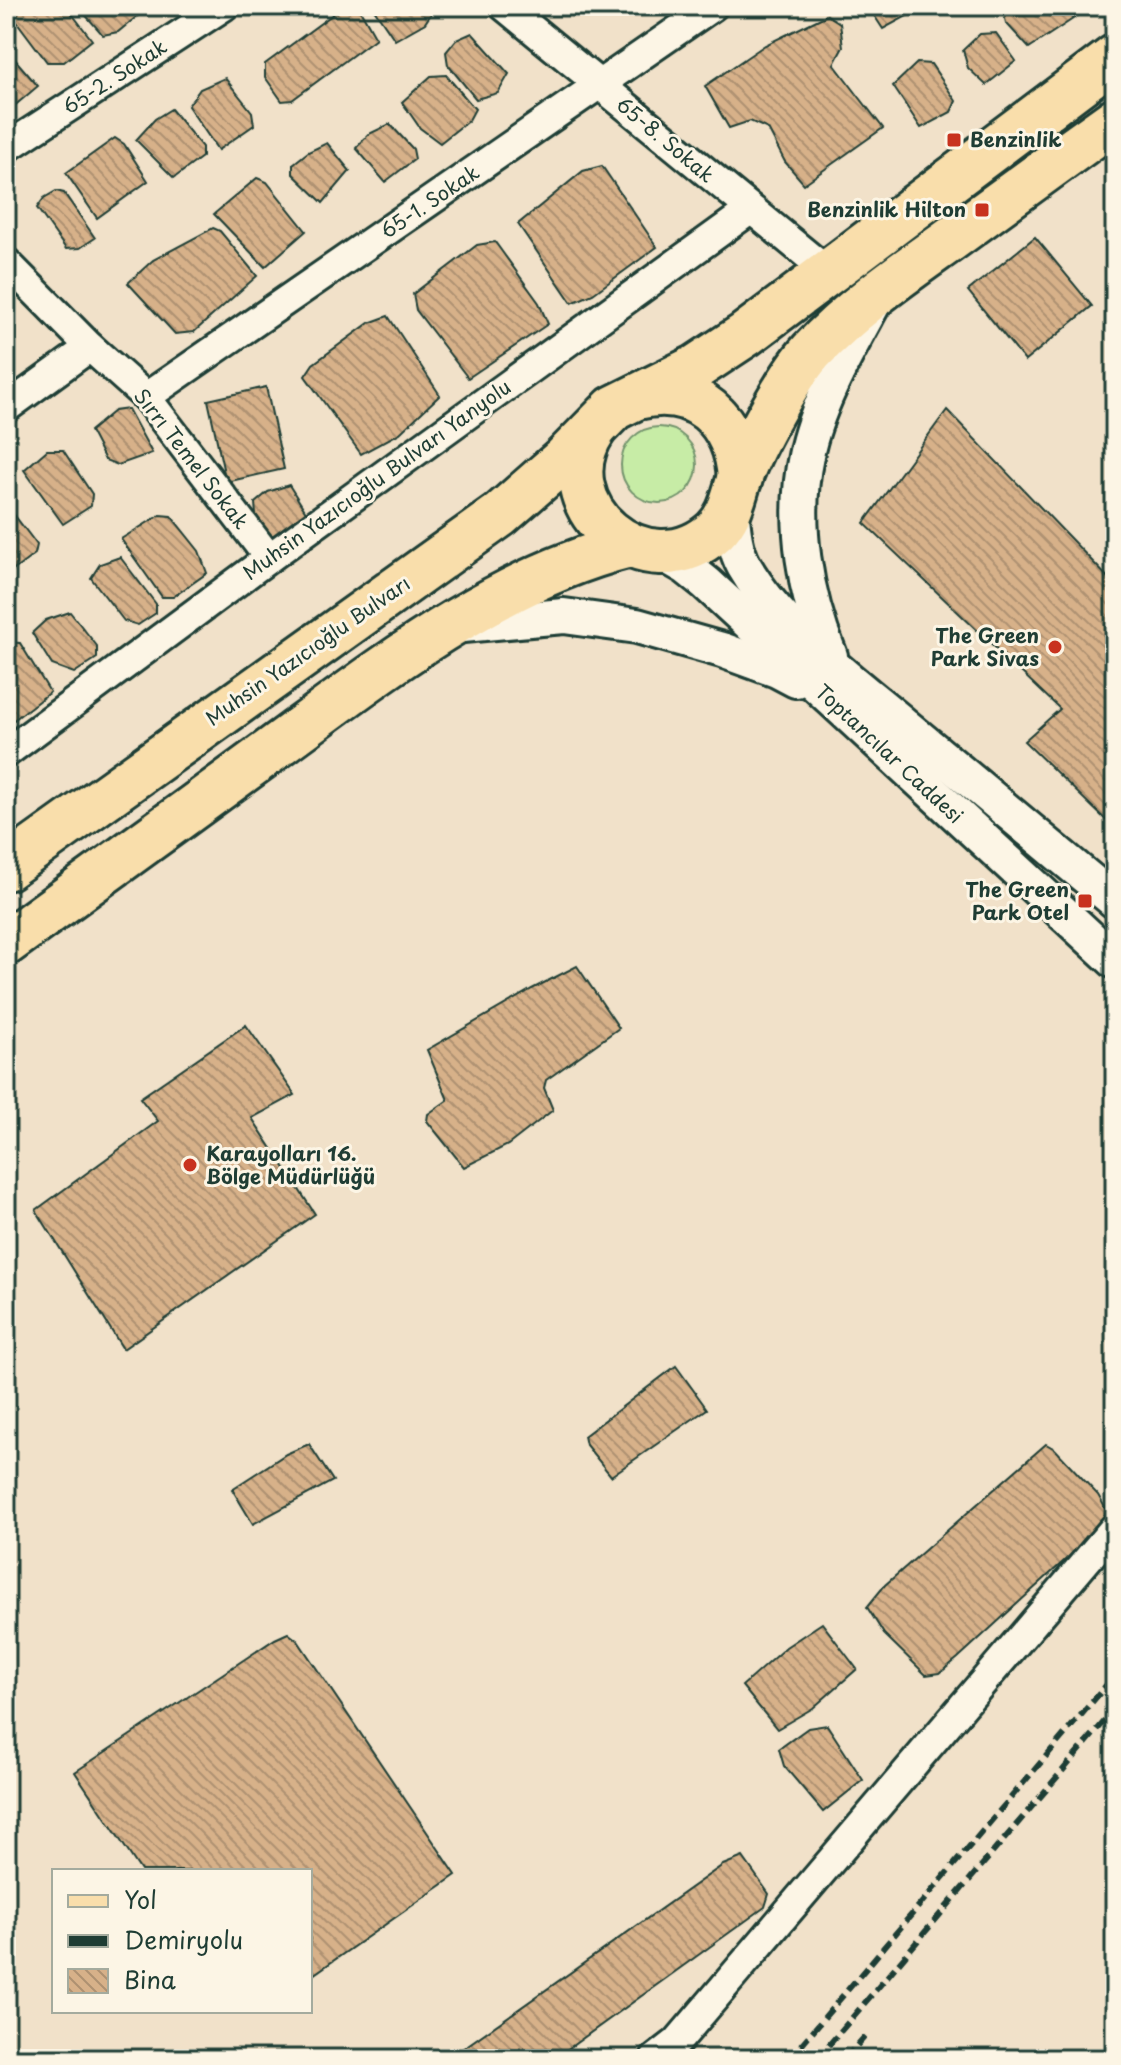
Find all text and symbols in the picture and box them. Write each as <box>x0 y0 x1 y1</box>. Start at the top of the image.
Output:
street label: 65-2. Sokak <box>56 31 173 121</box>
street label: 65-8. Sokak <box>610 89 721 189</box>
place label: Benzinlik <box>970 124 1062 154</box>
marker: Benzinlik <box>945 131 963 149</box>
street label: 65-1. Sokak <box>374 157 485 245</box>
place label: Benzinlik Hilton <box>807 194 966 224</box>
marker: Benzinlik Hilton <box>973 201 991 219</box>
street label: Muhsin Yazıcıoğlu Bulvarı Yanyolu <box>236 372 516 587</box>
street label: Sırrı Temel Sokak <box>127 382 256 535</box>
street label: Muhsin Yazıcıoğlu Bulvarı <box>199 568 416 732</box>
place label: The Green Park Sivas <box>931 620 1039 673</box>
marker: The Green Park Sivas <box>1046 638 1064 656</box>
street label: Toptancılar Caddesi <box>809 677 970 830</box>
place label: The Green Park Otel <box>965 874 1069 927</box>
marker: The Green Park Otel <box>1076 892 1094 910</box>
place label: Karayolları 16. Bölge Müdürlüğü <box>206 1138 375 1191</box>
marker: Karayolları 16. Bölge Müdürlüğü <box>181 1156 199 1174</box>
legend <box>52 1869 312 2013</box>
text: Yol <box>124 1881 157 1917</box>
text: Demiryolu <box>124 1921 243 1957</box>
text: Bina <box>124 1961 176 1997</box>

